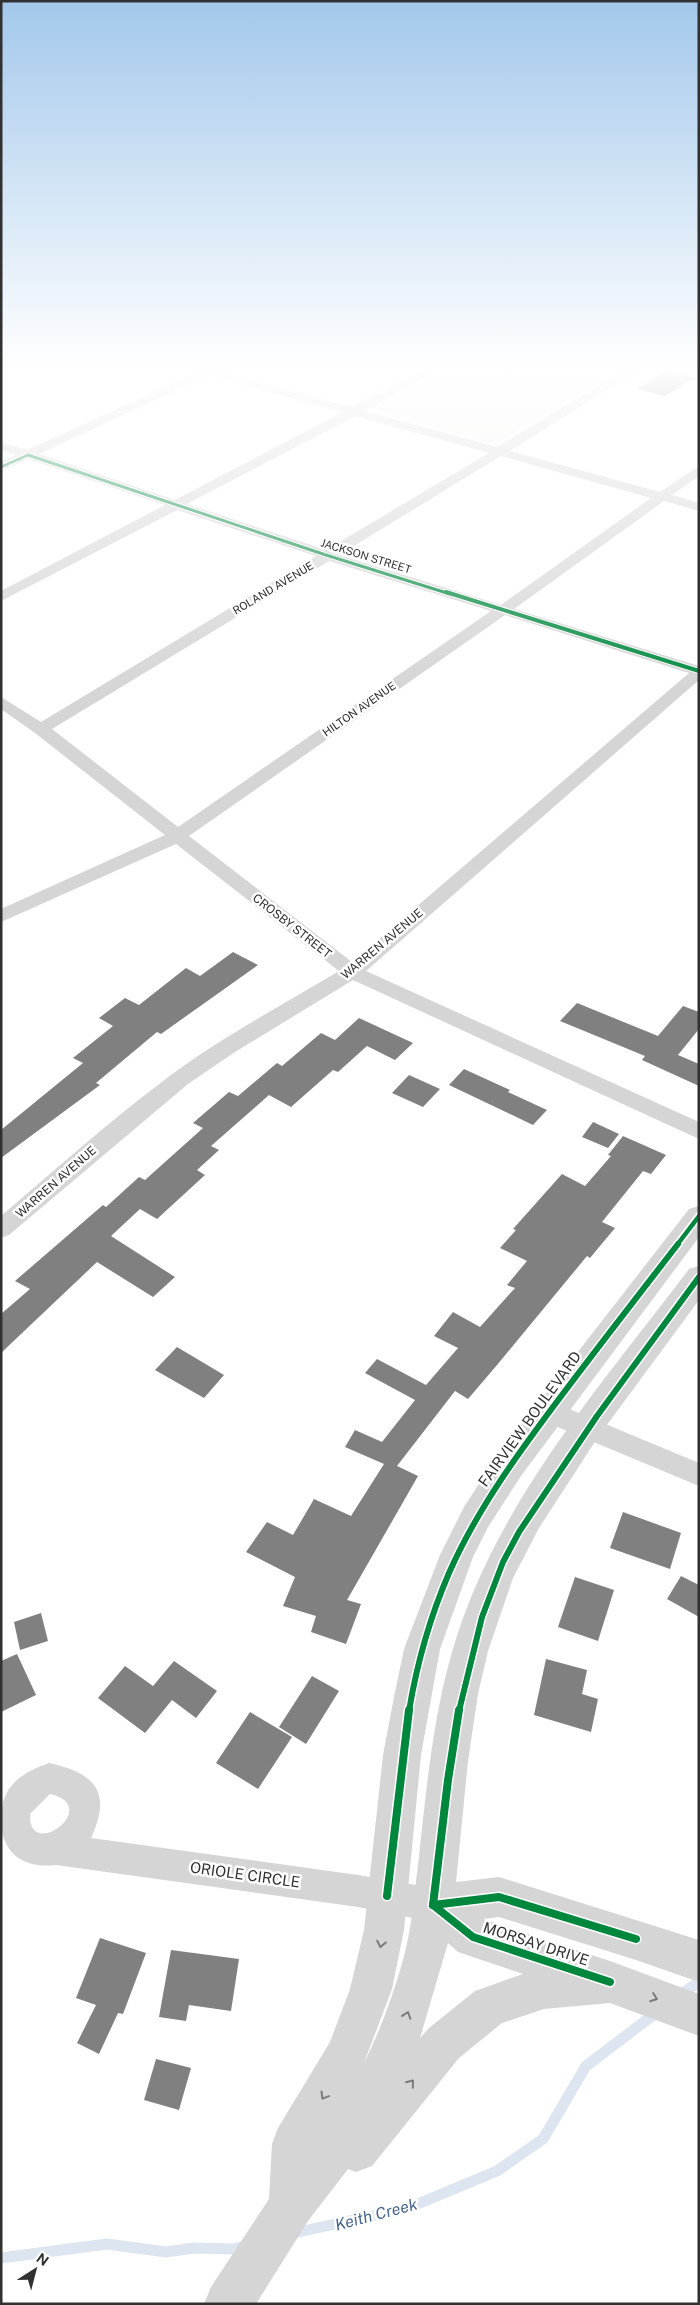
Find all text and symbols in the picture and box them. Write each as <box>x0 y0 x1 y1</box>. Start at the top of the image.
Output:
street label: JACKSON STREET <box>319 537 413 576</box>
street label: ROLAND AVENUE <box>231 559 316 617</box>
street label: HILTON AVENUE <box>320 679 398 739</box>
street label: CROSBY STREET <box>250 891 334 961</box>
street label: WARREN AVENUE <box>338 906 426 982</box>
street label: WARREN AVENUE <box>13 1143 99 1221</box>
street label: FAIRVIEW BOULEVARD <box>475 1348 584 1490</box>
street label: ORIOLE CIRCLE <box>189 1858 301 1891</box>
street label: MORSAY DRIVE <box>481 1918 591 1969</box>
one-way arrow <box>376 1940 387 1949</box>
one-way arrow <box>649 1992 658 2002</box>
one-way arrow <box>401 2012 411 2020</box>
one-way arrow <box>406 2080 415 2089</box>
one-way arrow <box>320 2090 330 2099</box>
water label: Keith Creek <box>333 2194 420 2235</box>
north arrow <box>10 2245 60 2295</box>
text: N <box>34 2250 52 2269</box>

